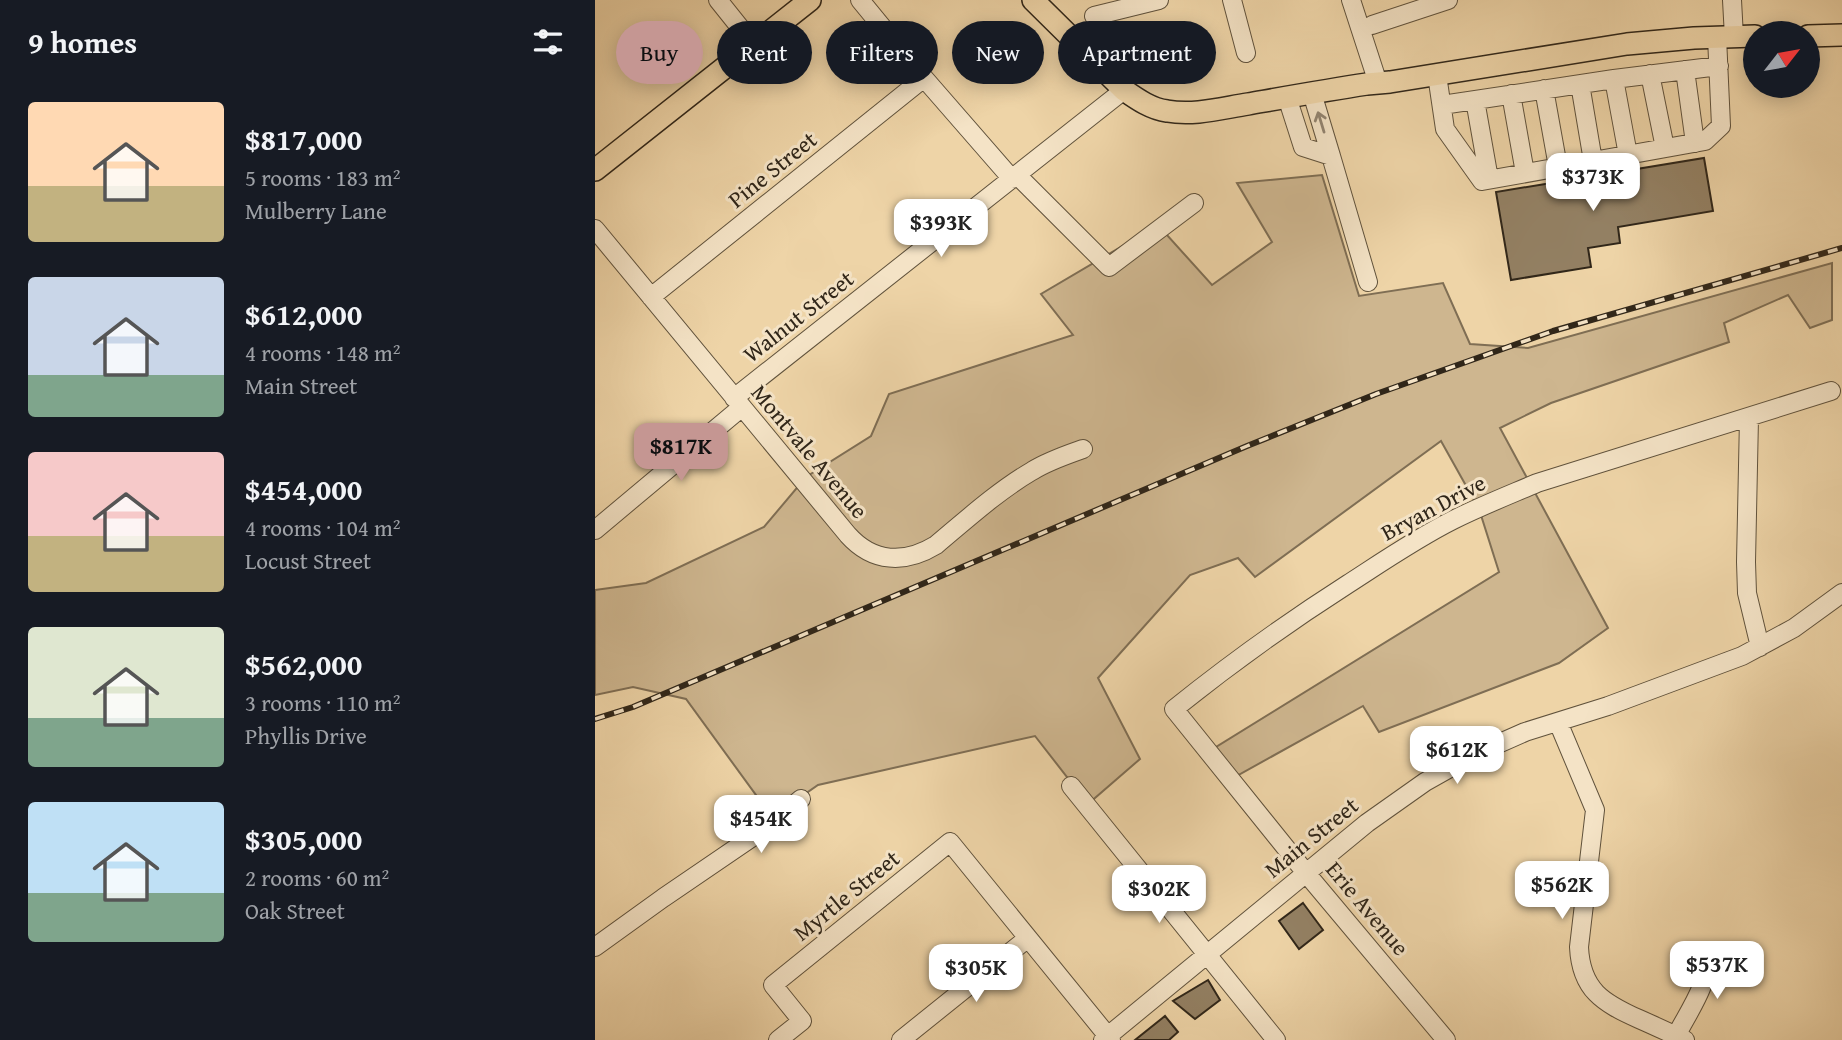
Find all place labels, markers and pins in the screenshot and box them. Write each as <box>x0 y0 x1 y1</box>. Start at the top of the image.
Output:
pin: $373K <box>1544 154 1642 213</box>
pin: $393K <box>892 200 990 259</box>
pin: $817K <box>632 424 730 483</box>
pin: $612K <box>1408 726 1506 786</box>
pin: $454K <box>712 796 810 855</box>
pin: $562K <box>1513 862 1611 921</box>
pin: $302K <box>1110 866 1208 925</box>
pin: $537K <box>1668 942 1766 1001</box>
pin: $305K <box>927 944 1025 1004</box>

